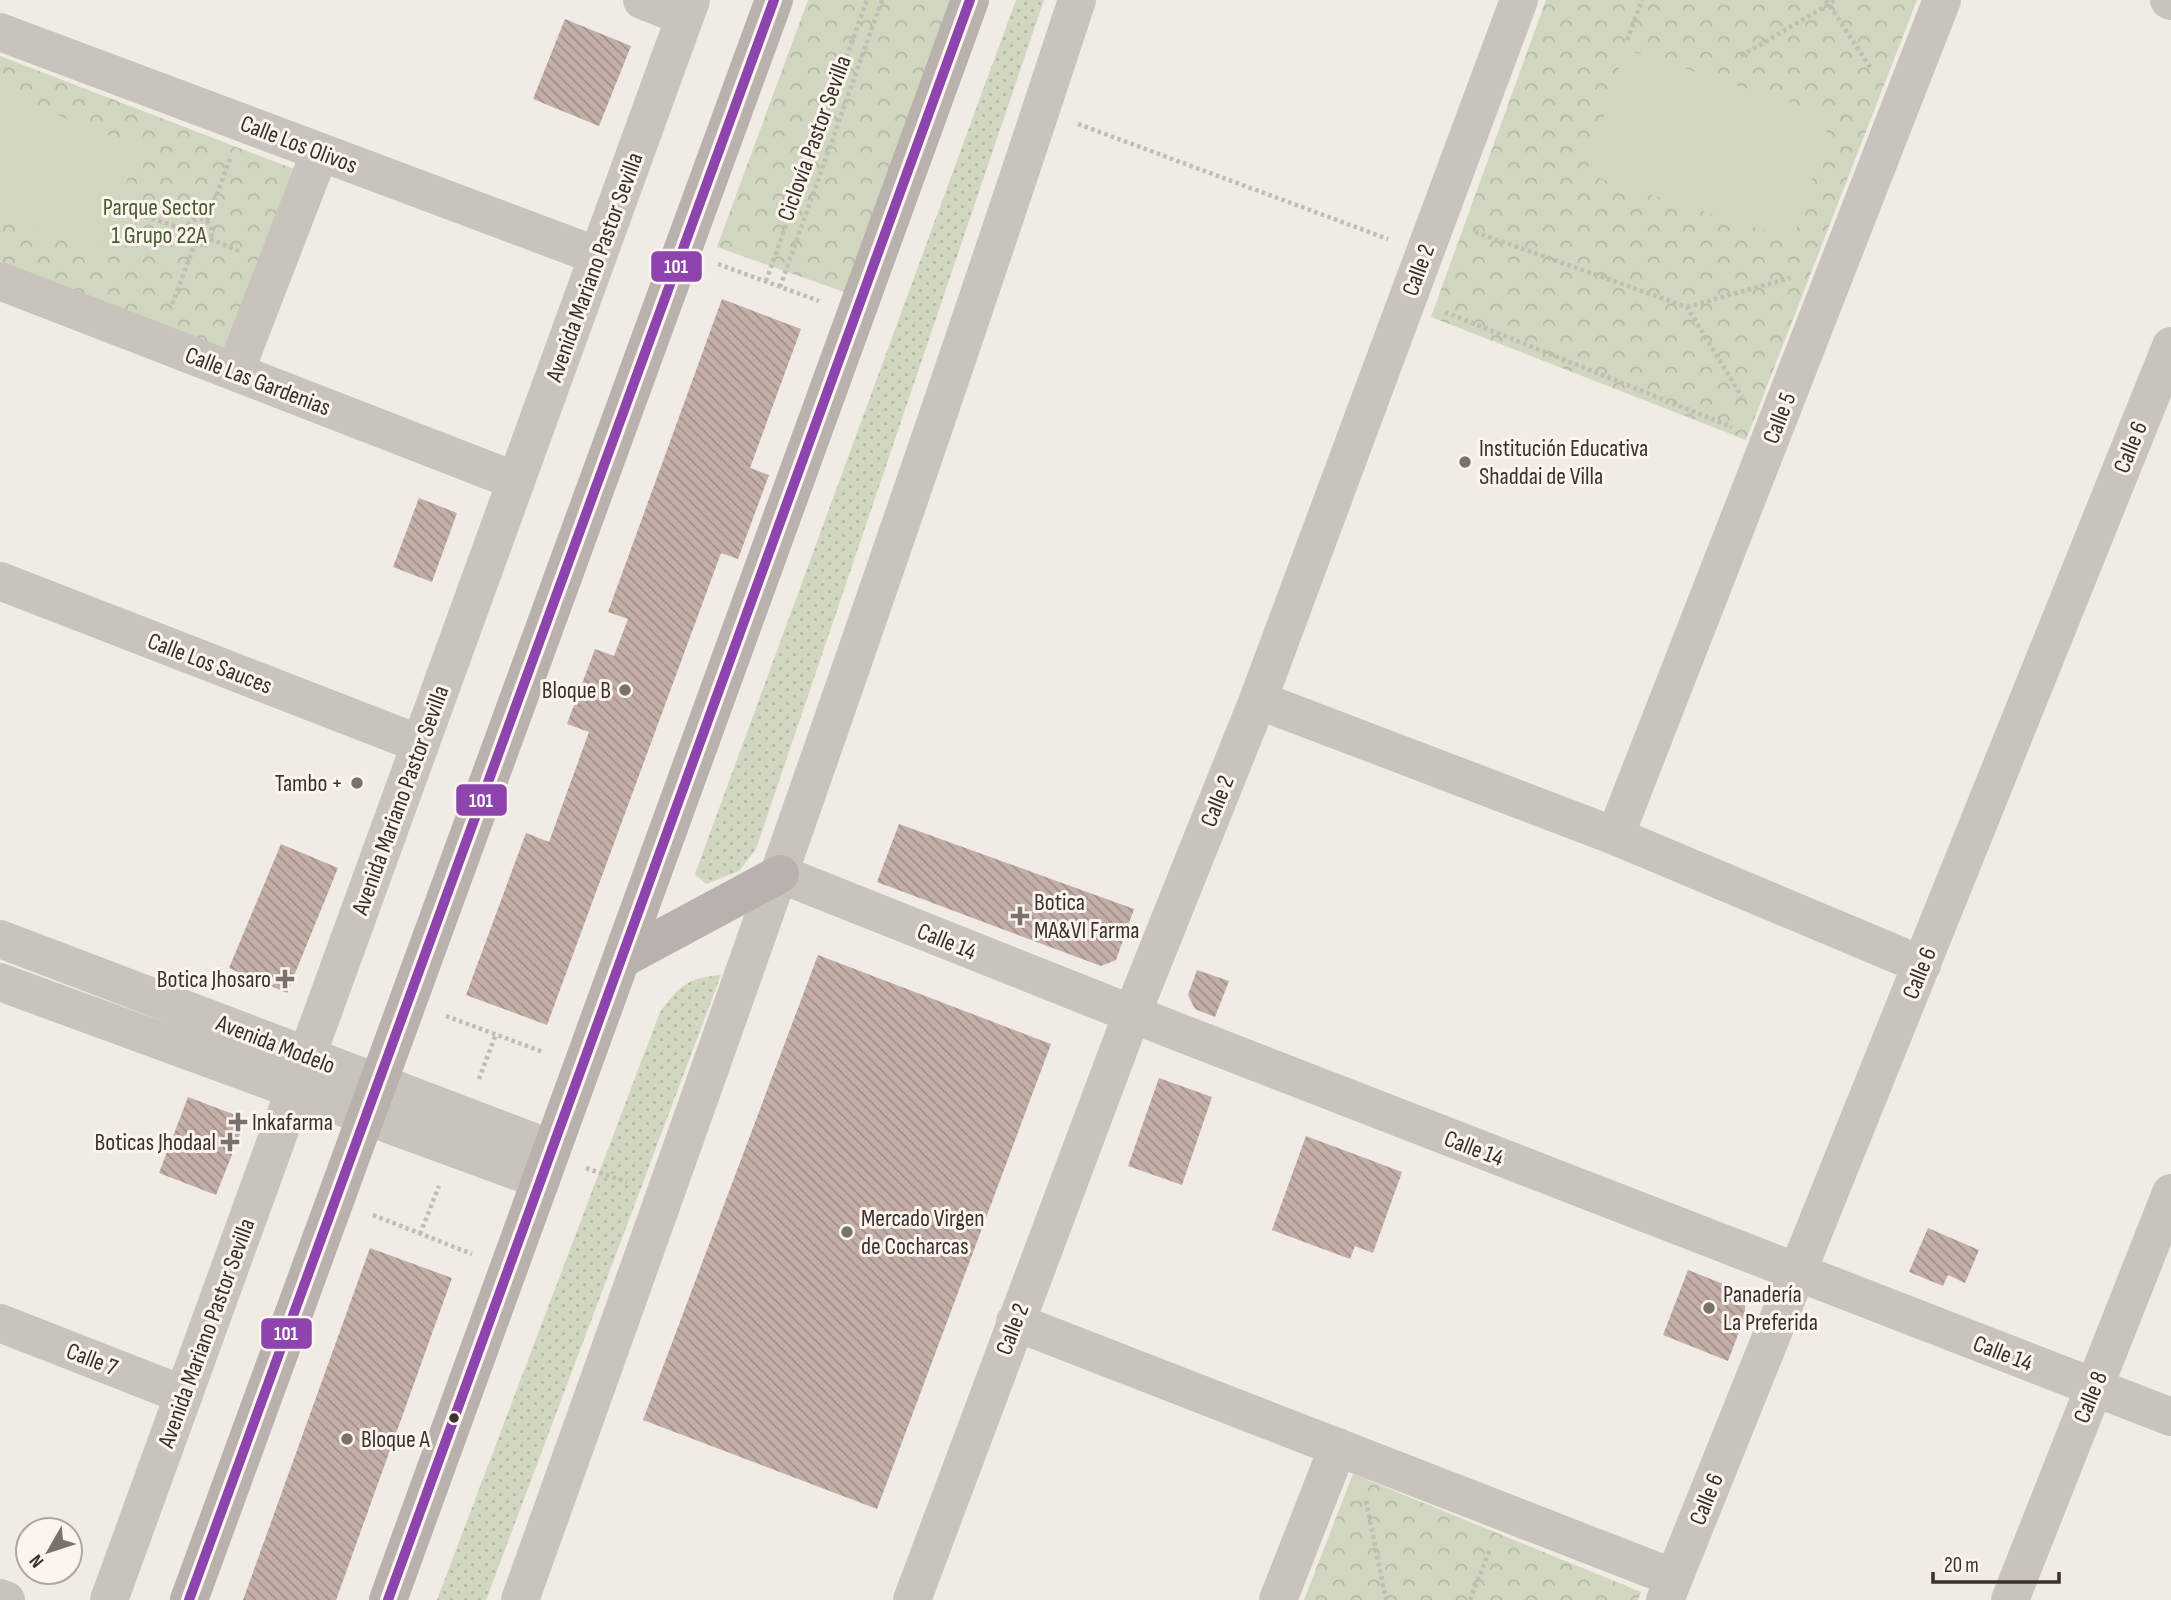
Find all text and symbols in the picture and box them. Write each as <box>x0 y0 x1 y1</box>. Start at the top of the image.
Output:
street label: Ciclovía Pastor Sevilla <box>771 52 858 225</box>
street label: Calle Los Olivos <box>236 109 361 180</box>
street label: Avenida Mariano Pastor Sevilla <box>539 149 649 387</box>
park label: Parque Sector 1 Grupo 22A <box>103 193 215 250</box>
street label: Calle 2 <box>1396 240 1441 300</box>
line badge: 101 <box>650 250 703 283</box>
text: 101 <box>664 256 689 279</box>
street label: Calle Las Gardenias <box>181 340 335 422</box>
street label: Calle 5 <box>1757 388 1802 448</box>
street label: Calle 6 <box>2107 417 2154 477</box>
place label: Institución Educativa Shaddai de Villa <box>1479 434 1648 491</box>
marker: Institución Educativa Shaddai de Villa <box>1457 454 1473 470</box>
street label: Calle Los Sauces <box>143 626 276 701</box>
place label: Bloque B <box>542 676 611 705</box>
street label: Avenida Mariano Pastor Sevilla <box>345 682 455 920</box>
marker: Bloque B <box>617 682 633 698</box>
place label: Tambo + <box>275 769 343 798</box>
street label: Calle 2 <box>1194 771 1241 831</box>
marker: Tambo + <box>349 775 365 791</box>
line badge: 101 <box>455 783 508 817</box>
text: 101 <box>469 790 494 813</box>
place label: Botica MA&VI Farma <box>1034 888 1140 945</box>
marker: Botica MA&VI Farma <box>1012 908 1028 924</box>
street label: Calle 14 <box>913 917 981 966</box>
street label: Calle 6 <box>1896 943 1943 1003</box>
place label: Botica Jhosaro <box>157 965 271 994</box>
marker: Botica Jhosaro <box>277 971 293 987</box>
street label: Avenida Modelo <box>211 1008 339 1080</box>
place label: Inkafarma <box>252 1108 333 1137</box>
marker: Inkafarma <box>230 1114 246 1130</box>
street label: Calle 14 <box>1440 1124 1508 1173</box>
place label: Boticas Jhodaal <box>95 1128 216 1157</box>
marker: Boticas Jhodaal <box>222 1134 238 1150</box>
place label: Mercado Virgen de Cocharcas <box>861 1204 985 1261</box>
street label: Avenida Mariano Pastor Sevilla <box>151 1215 261 1453</box>
marker: Mercado Virgen de Cocharcas <box>839 1224 855 1240</box>
place label: Panadería La Preferida <box>1723 1280 1818 1337</box>
street label: Calle 2 <box>989 1299 1035 1359</box>
marker: Panadería La Preferida <box>1701 1300 1717 1316</box>
line badge: 101 <box>260 1317 313 1350</box>
text: 101 <box>274 1323 299 1346</box>
street label: Calle 14 <box>1969 1329 2037 1378</box>
street label: Calle 7 <box>62 1337 122 1383</box>
street label: Calle 8 <box>2067 1367 2114 1427</box>
unlabelled marker <box>447 1411 461 1425</box>
place label: Bloque A <box>361 1425 431 1454</box>
marker: Bloque A <box>339 1431 355 1447</box>
street label: Calle 6 <box>1683 1469 1730 1529</box>
north arrow <box>14 1516 84 1586</box>
scale bar <box>1933 1540 2059 1584</box>
text: N <box>25 1550 49 1572</box>
text: 20 m <box>1944 1553 1979 1578</box>

